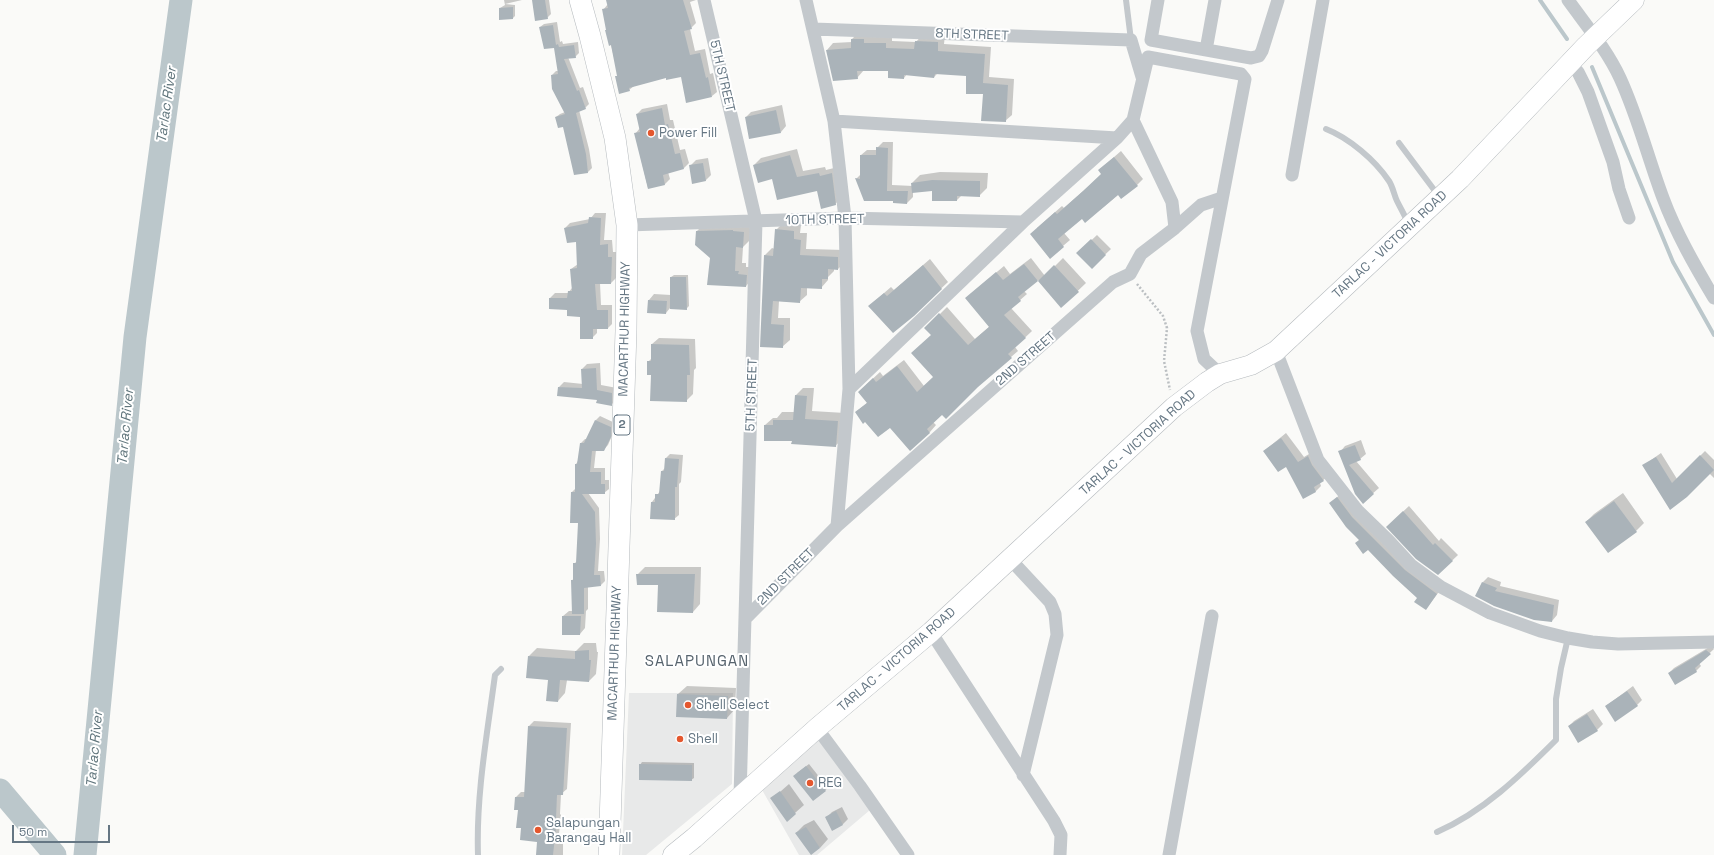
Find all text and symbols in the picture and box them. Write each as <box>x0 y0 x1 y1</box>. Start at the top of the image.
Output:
street label: 8TH STREET <box>935 26 1009 44</box>
street label: 5TH STREET <box>706 39 738 113</box>
water label: Tarlac River <box>153 66 181 144</box>
place label: Power Fill <box>659 125 717 141</box>
marker: Power Fill <box>646 128 656 138</box>
street label: TARLAC - VICTORIA ROAD <box>1329 188 1451 302</box>
street label: 10TH STREET <box>785 212 865 228</box>
street label: MACARTHUR HIGHWAY <box>616 261 634 397</box>
street label: 2ND STREET <box>993 329 1059 389</box>
street label: 5TH STREET <box>743 358 761 432</box>
street label: TARLAC - VICTORIA ROAD <box>1077 387 1199 499</box>
water label: Tarlac River <box>114 388 138 466</box>
road number: 2 <box>614 415 630 435</box>
street label: 2ND STREET <box>754 545 818 609</box>
street label: MACARTHUR HIGHWAY <box>605 585 625 721</box>
street label: TARLAC - VICTORIA ROAD <box>835 605 959 715</box>
district label: SALAPUNGAN <box>645 653 749 671</box>
place label: Shell Select <box>696 697 769 713</box>
marker: Shell Select <box>683 700 693 710</box>
water label: Tarlac River <box>83 710 107 788</box>
place label: Shell <box>688 731 718 747</box>
marker: Shell <box>675 734 685 744</box>
place label: REG <box>818 775 842 791</box>
marker: REG <box>805 778 815 788</box>
place label: Salapungan Barangay Hall <box>546 815 632 846</box>
scale bar <box>14 817 112 843</box>
text: 50 m <box>19 824 47 840</box>
marker: Salapungan Barangay Hall <box>533 825 543 835</box>

